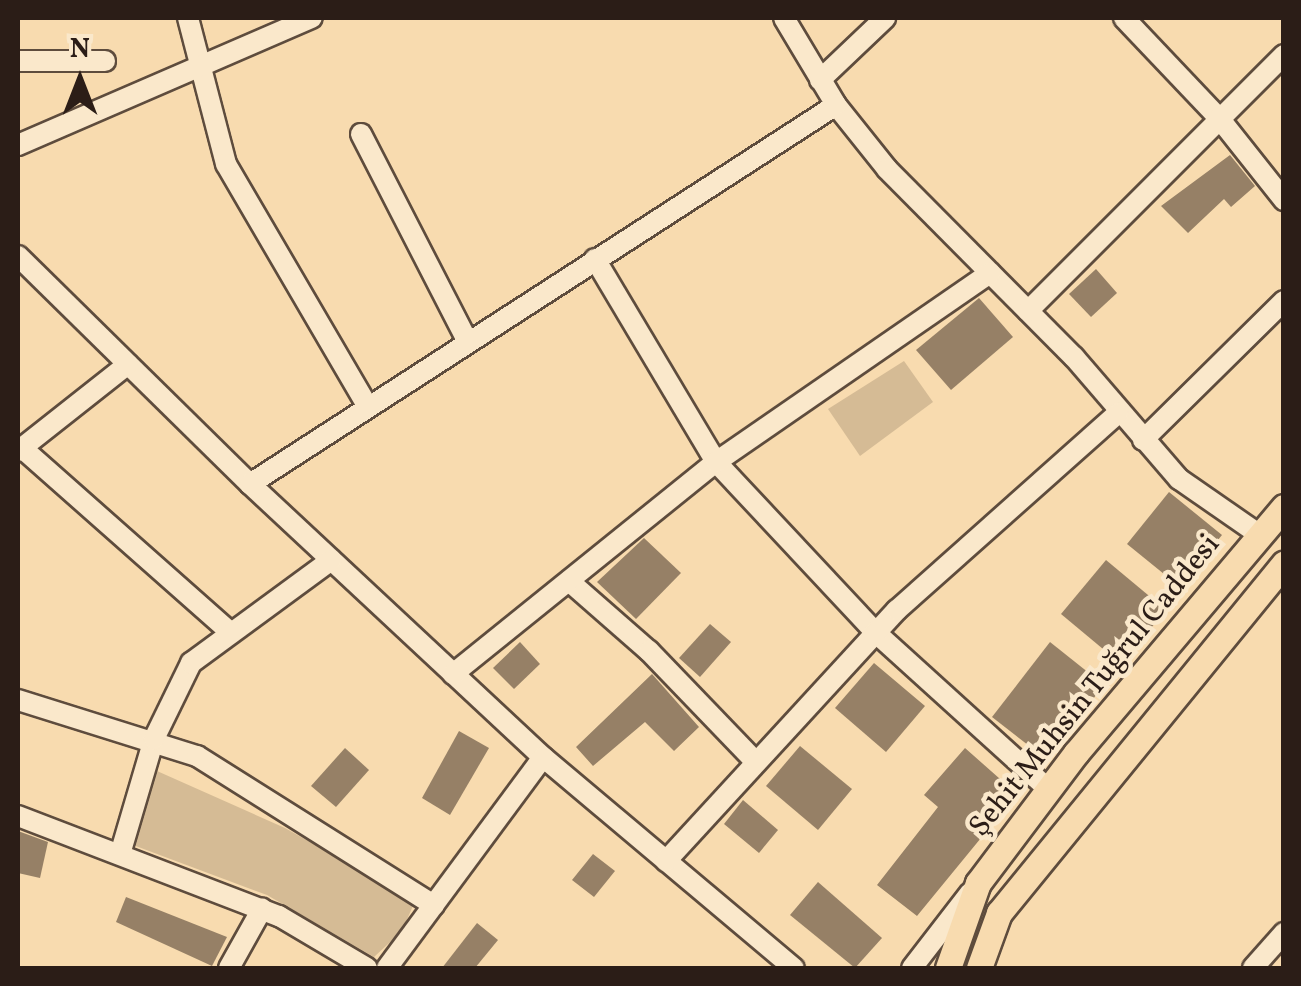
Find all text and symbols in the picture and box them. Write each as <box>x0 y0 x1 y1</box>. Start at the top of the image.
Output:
north arrow <box>30 30 130 130</box>
text: N <box>70 30 90 69</box>
street label: Şehit Muhsin Tuğrul Caddesi <box>962 527 1228 845</box>

